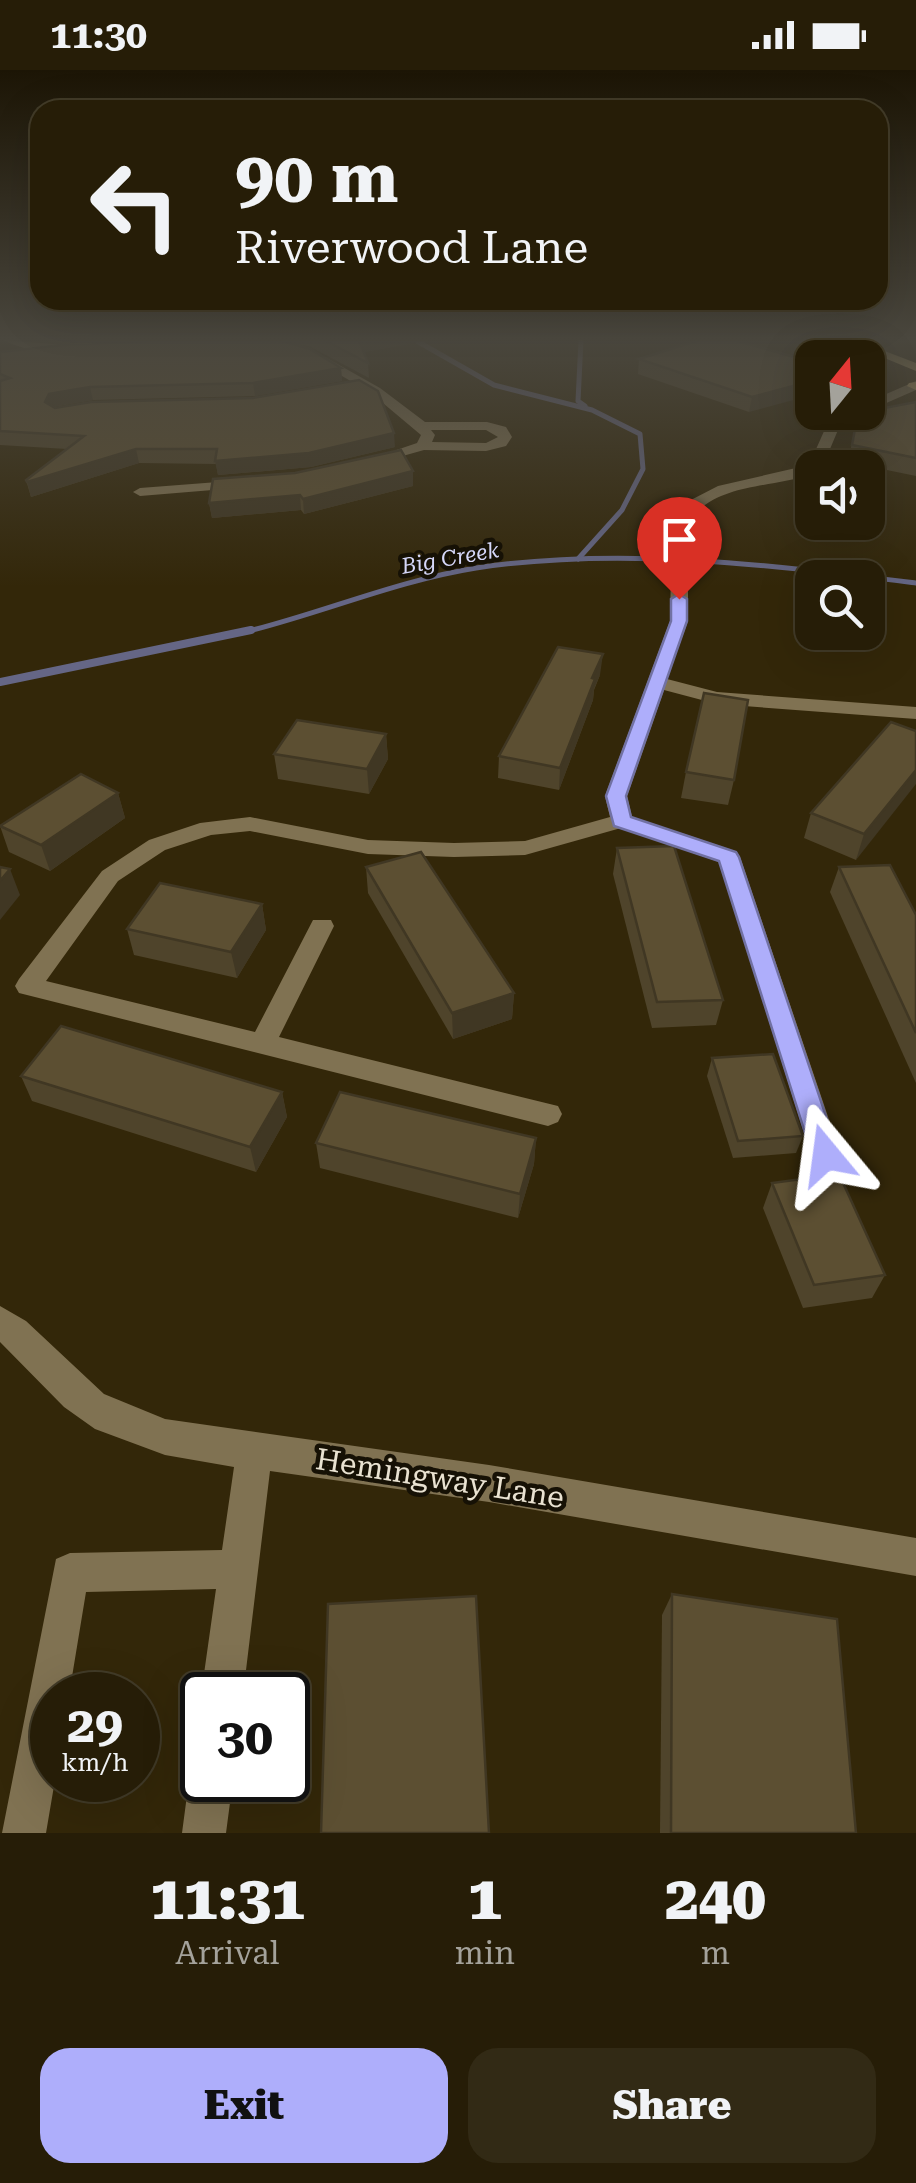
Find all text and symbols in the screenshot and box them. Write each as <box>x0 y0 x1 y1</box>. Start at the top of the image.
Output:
text: 11:30 <box>50 13 147 57</box>
text: 90 m <box>235 137 399 219</box>
icon: left <box>70 140 200 270</box>
text: Riverwood Lane <box>235 221 588 274</box>
north arrow <box>795 340 885 430</box>
map controls <box>795 340 885 650</box>
button: sound <box>795 450 885 540</box>
pin <box>637 497 722 600</box>
icon: arrive <box>652 512 707 567</box>
water label: Big Creek <box>398 537 501 579</box>
button: search <box>795 560 885 650</box>
position arrow <box>774 1103 878 1207</box>
street label: Hemingway Lane <box>313 1441 567 1515</box>
speed limit sign: 30 <box>180 1672 310 1802</box>
text: 29 <box>67 1696 123 1754</box>
text: km/h <box>62 1748 128 1777</box>
text: 11:31 <box>150 1863 305 1934</box>
text: 1 <box>468 1863 502 1934</box>
text: 240 <box>665 1863 766 1934</box>
text: Arrival <box>175 1934 279 1972</box>
text: min <box>455 1934 515 1972</box>
text: m <box>701 1934 730 1972</box>
button: Exit <box>40 2048 448 2163</box>
button: Share <box>468 2048 876 2163</box>

